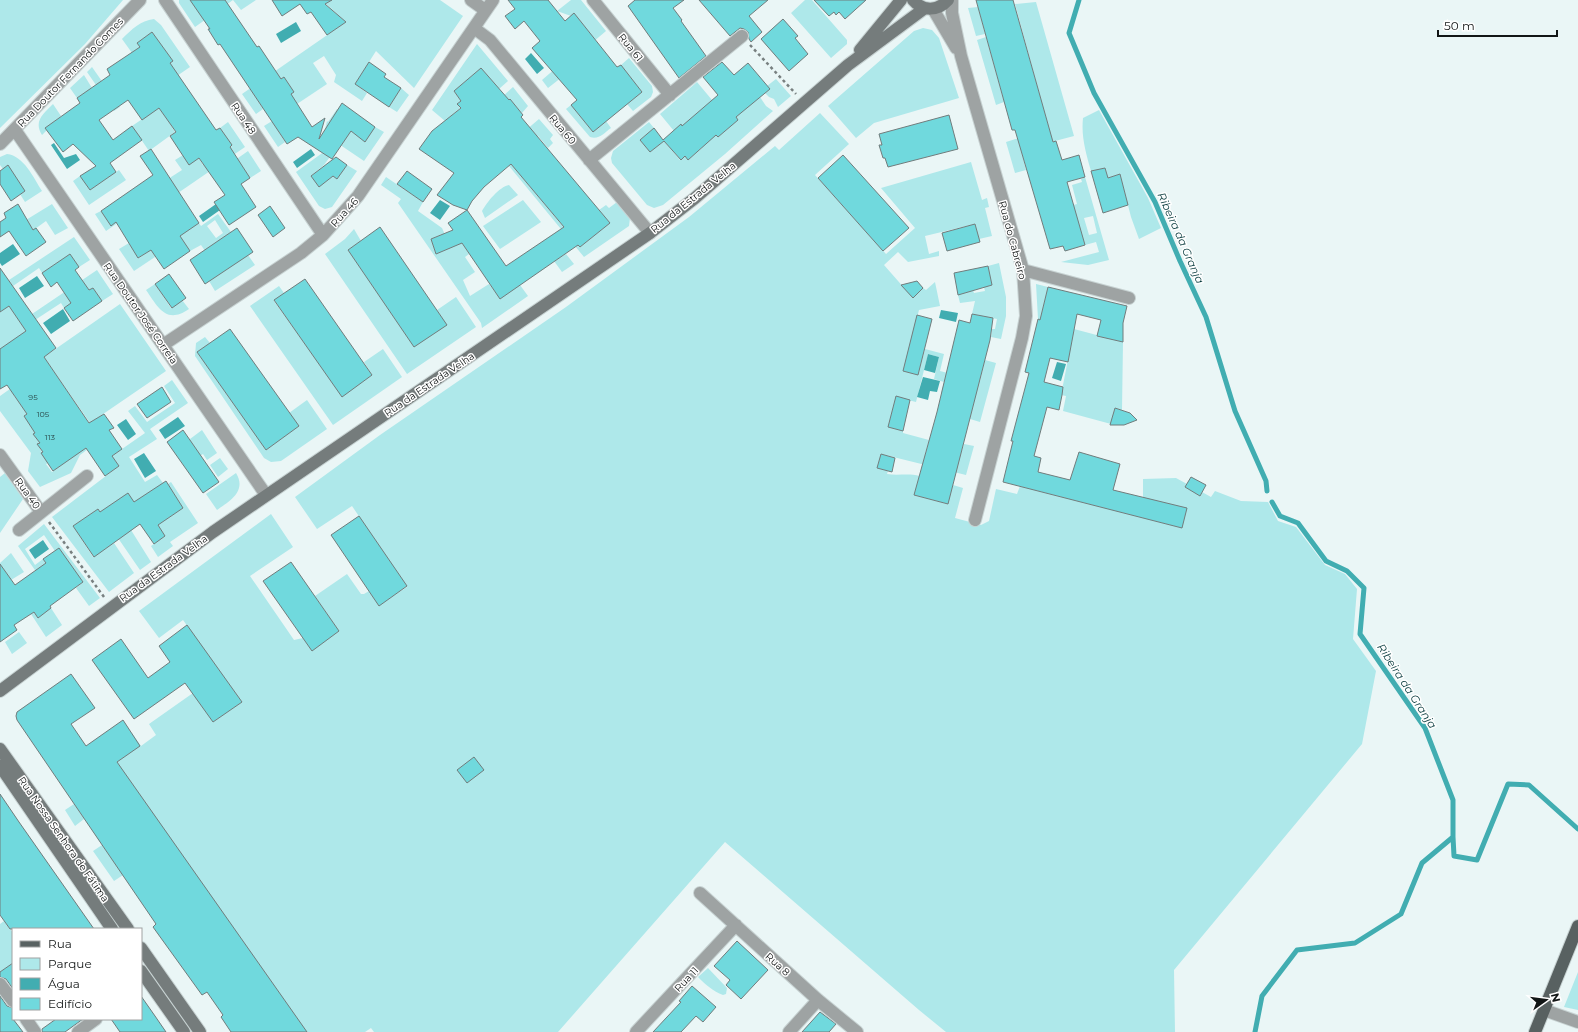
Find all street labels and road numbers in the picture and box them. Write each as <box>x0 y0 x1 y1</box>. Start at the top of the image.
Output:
street label: Rua Doutor Fernando Gomes <box>15 15 126 130</box>
street label: Rua 61 <box>615 31 646 64</box>
street label: Rua 48 <box>228 100 259 137</box>
street label: Rua 60 <box>546 112 579 147</box>
street label: Rua da Estrada Velha <box>648 159 739 236</box>
street label: Rua 46 <box>328 195 361 230</box>
street label: Rua do Cabreiro <box>996 200 1029 281</box>
street label: Rua Doutor José Correia <box>101 260 181 367</box>
street label: Rua da Estrada Velha <box>382 349 477 419</box>
street label: Rua 40 <box>12 475 44 512</box>
street label: Rua da Estrada Velha <box>117 532 210 605</box>
street label: Rua Nossa Senhora de Fátima <box>15 774 112 904</box>
street label: Rua 8 <box>763 950 793 979</box>
street label: Rua 11 <box>671 964 701 995</box>

